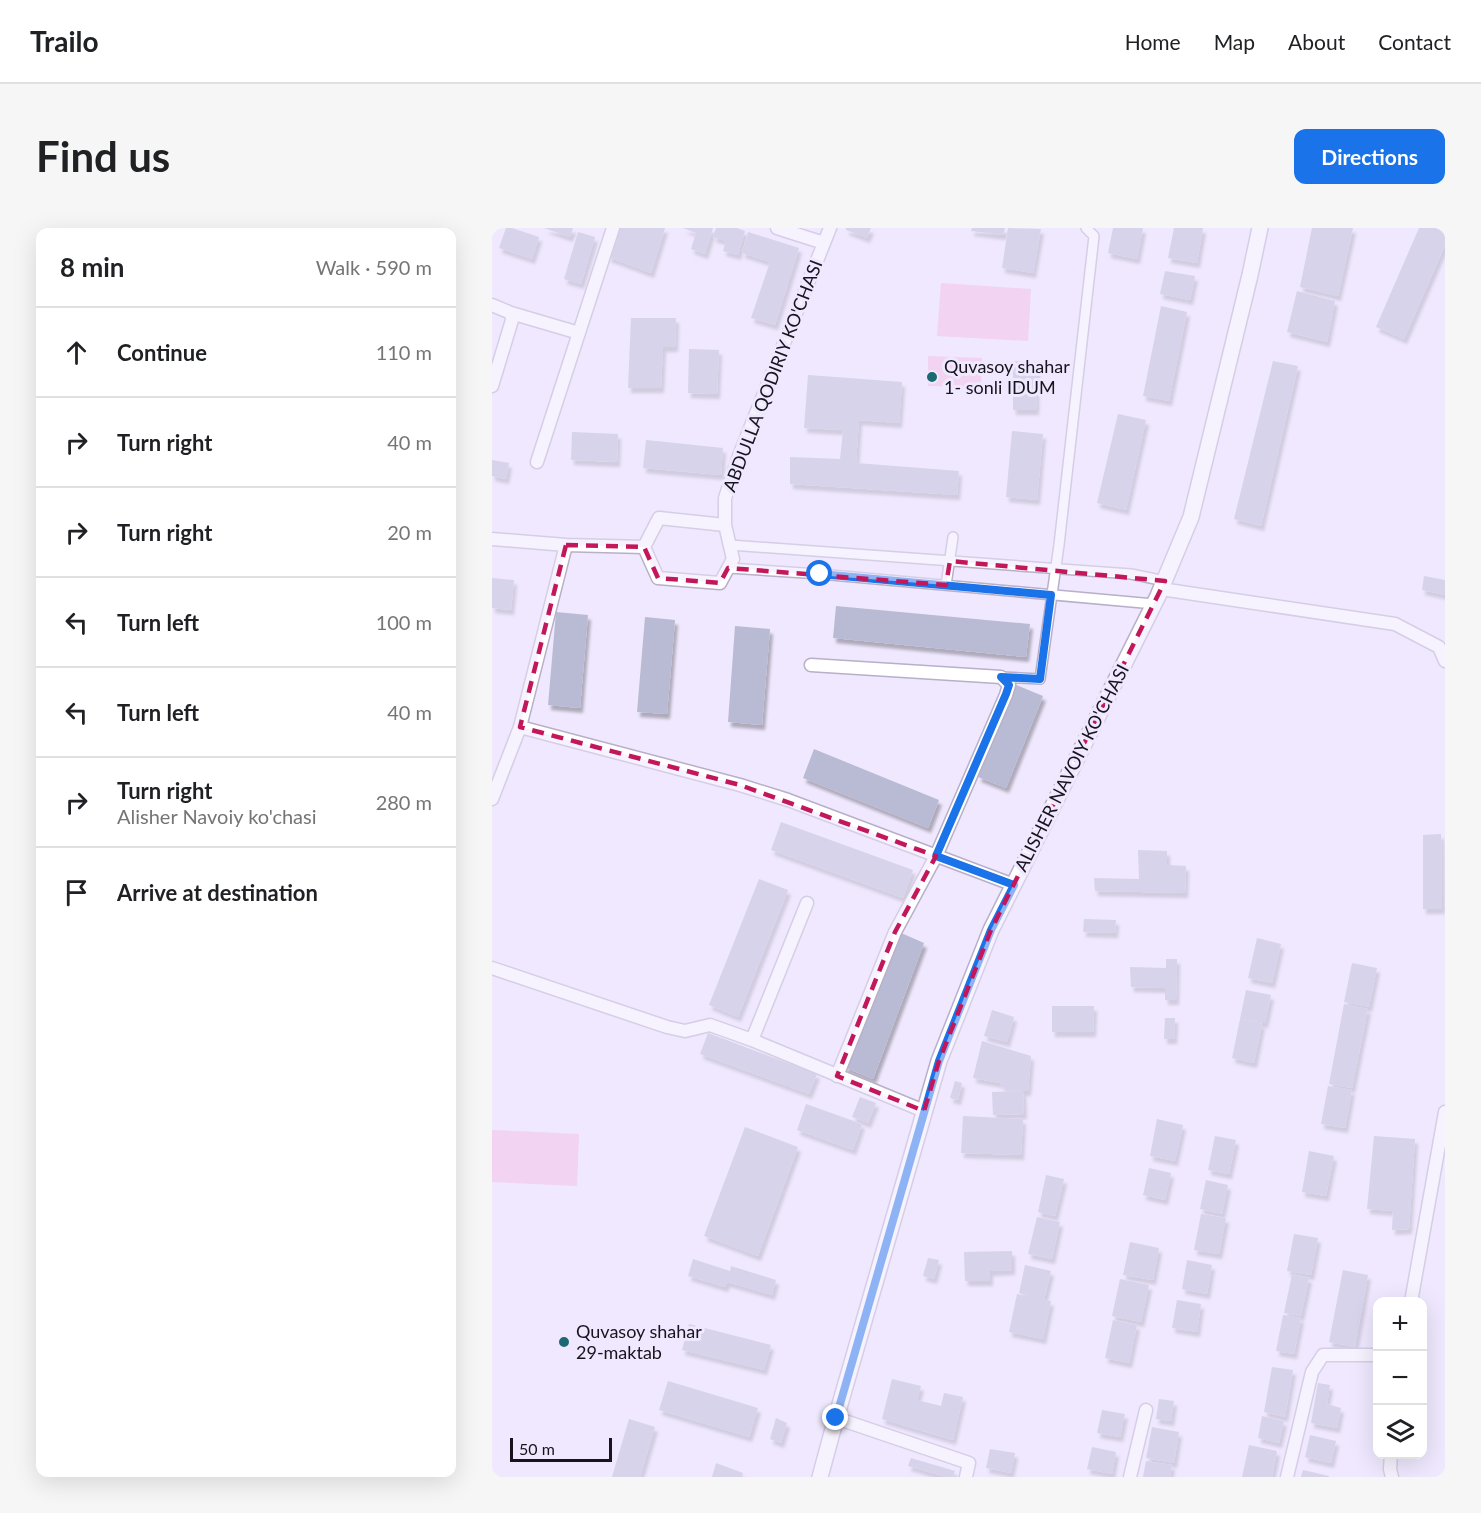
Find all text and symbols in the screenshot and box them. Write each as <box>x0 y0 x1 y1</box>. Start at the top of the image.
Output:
text: Trailo <box>30 24 99 58</box>
text: Home <box>1125 29 1181 54</box>
text: Map <box>1214 29 1255 54</box>
text: About <box>1288 29 1345 54</box>
text: Contact <box>1378 29 1451 54</box>
button: Directions <box>1294 129 1445 184</box>
text: Find us <box>36 131 170 181</box>
text: 8 min <box>60 251 124 283</box>
text: Walk · 590 m <box>316 255 432 279</box>
street label: ABDULLA QODIRIY KO'CHASI <box>718 257 826 495</box>
icon: ahead <box>60 336 93 369</box>
text: Continue <box>117 339 207 366</box>
text: 110 m <box>376 340 432 364</box>
place label: Quvasoy shahar 1- sonli IDUM <box>944 355 1070 398</box>
marker: Quvasoy shahar 1- sonli IDUM <box>925 370 939 384</box>
icon: right <box>60 426 93 459</box>
text: Turn right <box>117 429 212 456</box>
text: 40 m <box>387 430 432 454</box>
icon: right <box>60 516 93 549</box>
text: Turn right <box>117 519 212 546</box>
text: 20 m <box>387 520 432 544</box>
route start <box>806 560 832 586</box>
icon: left <box>60 606 93 639</box>
text: Turn left <box>117 609 199 636</box>
text: 100 m <box>376 610 432 634</box>
street label: ALISHER NAVOIY KO'CHASI <box>1009 660 1133 875</box>
icon: left <box>60 696 93 729</box>
text: Turn left <box>117 699 199 726</box>
text: 40 m <box>387 700 432 724</box>
text: Turn right <box>117 777 212 804</box>
icon: right <box>60 786 93 819</box>
text: 280 m <box>376 790 432 814</box>
text: Alisher Navoiy ko'chasi <box>117 804 317 828</box>
icon: arrive <box>60 876 93 909</box>
text: Arrive at destination <box>117 879 318 906</box>
map controls <box>1373 1297 1427 1459</box>
button: + <box>1373 1297 1427 1351</box>
place label: Quvasoy shahar 29-maktab <box>576 1320 702 1363</box>
marker: Quvasoy shahar 29-maktab <box>557 1335 571 1349</box>
button: − <box>1373 1351 1427 1405</box>
route end <box>822 1404 848 1430</box>
button: layers <box>1373 1405 1427 1459</box>
scale bar <box>510 1435 612 1462</box>
text: 50 m <box>519 1439 555 1458</box>

